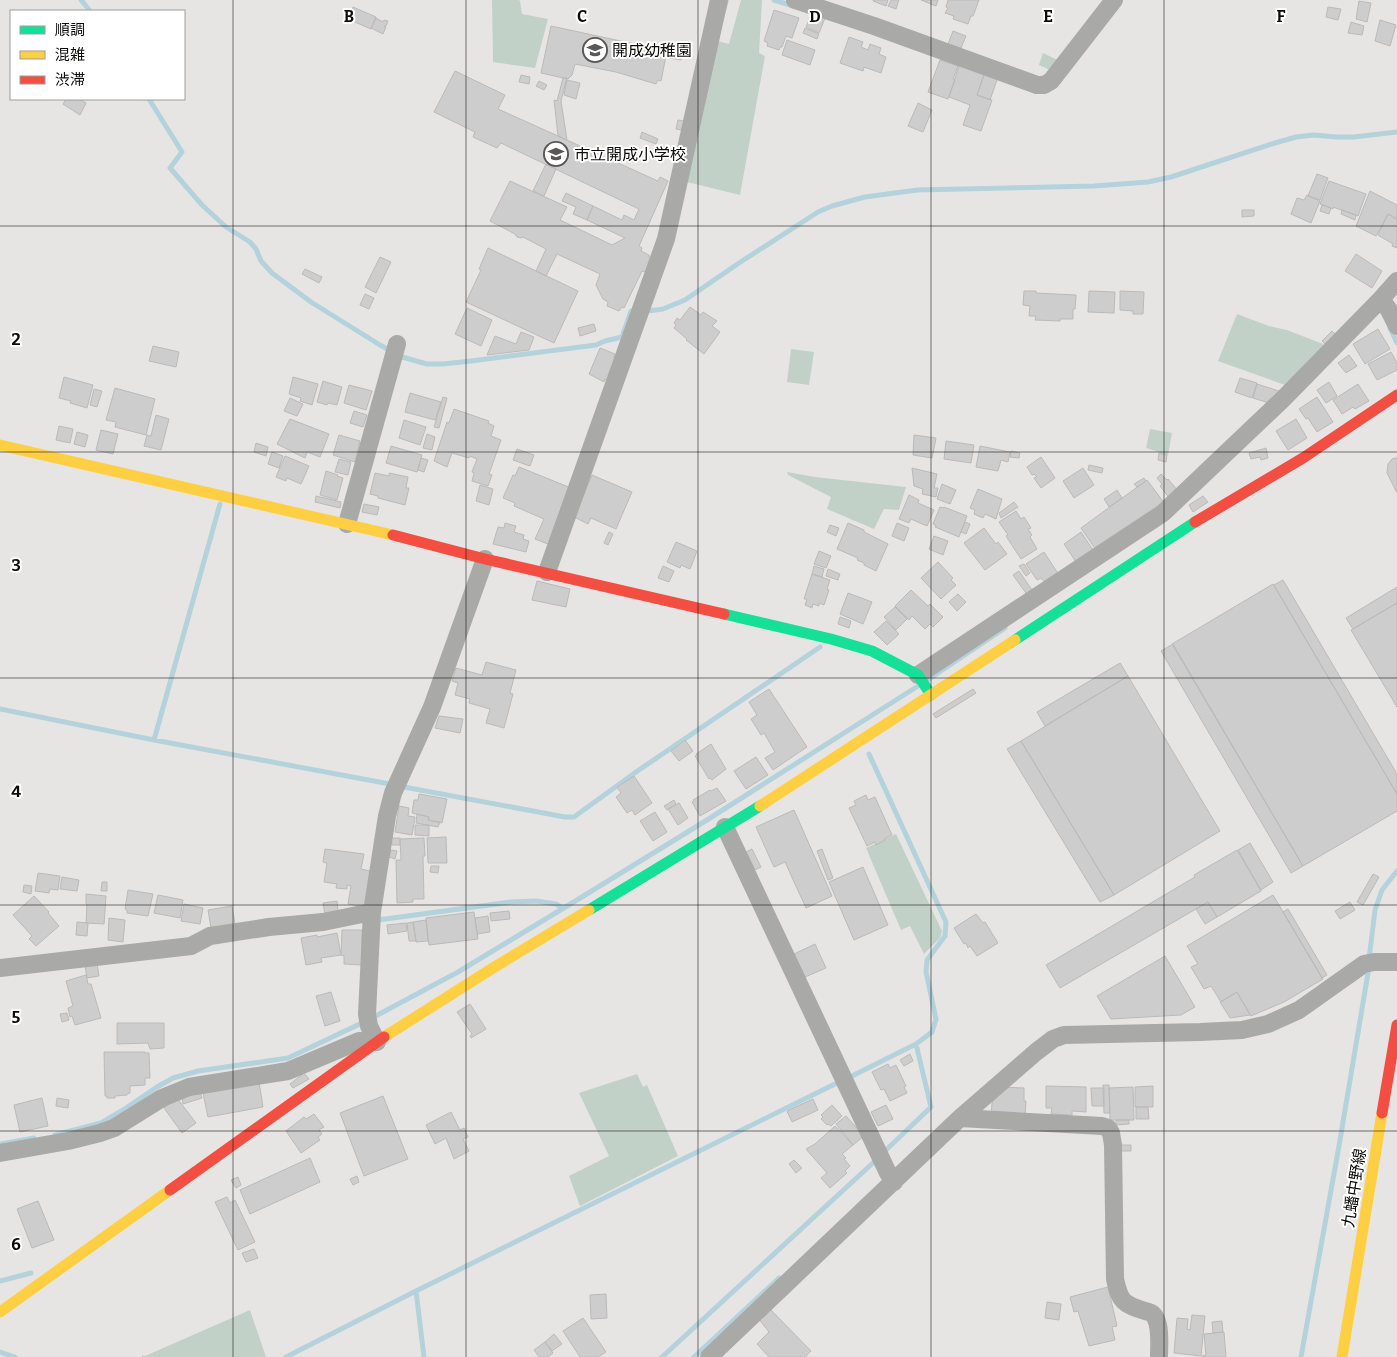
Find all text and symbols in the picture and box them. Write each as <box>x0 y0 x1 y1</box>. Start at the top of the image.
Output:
text: B <box>344 7 354 26</box>
text: C <box>577 7 587 26</box>
text: D <box>809 7 821 26</box>
text: E <box>1043 7 1053 26</box>
text: F <box>1277 7 1286 26</box>
legend <box>10 10 185 100</box>
text: 順調 <box>55 21 85 39</box>
school or university icon: 開成幼稚園 <box>582 37 608 63</box>
place label: 開成幼稚園 <box>612 41 692 60</box>
text: 混雑 <box>55 46 85 64</box>
text: 渋滞 <box>55 71 85 89</box>
school or university icon: 市立開成小学校 <box>543 141 569 167</box>
place label: 市立開成小学校 <box>574 145 686 164</box>
text: 2 <box>11 330 21 349</box>
text: 3 <box>11 556 21 575</box>
text: 4 <box>11 782 21 801</box>
text: 5 <box>12 1008 21 1027</box>
street label: 九蟠中野線 <box>1338 1147 1370 1229</box>
text: 6 <box>11 1235 21 1254</box>

